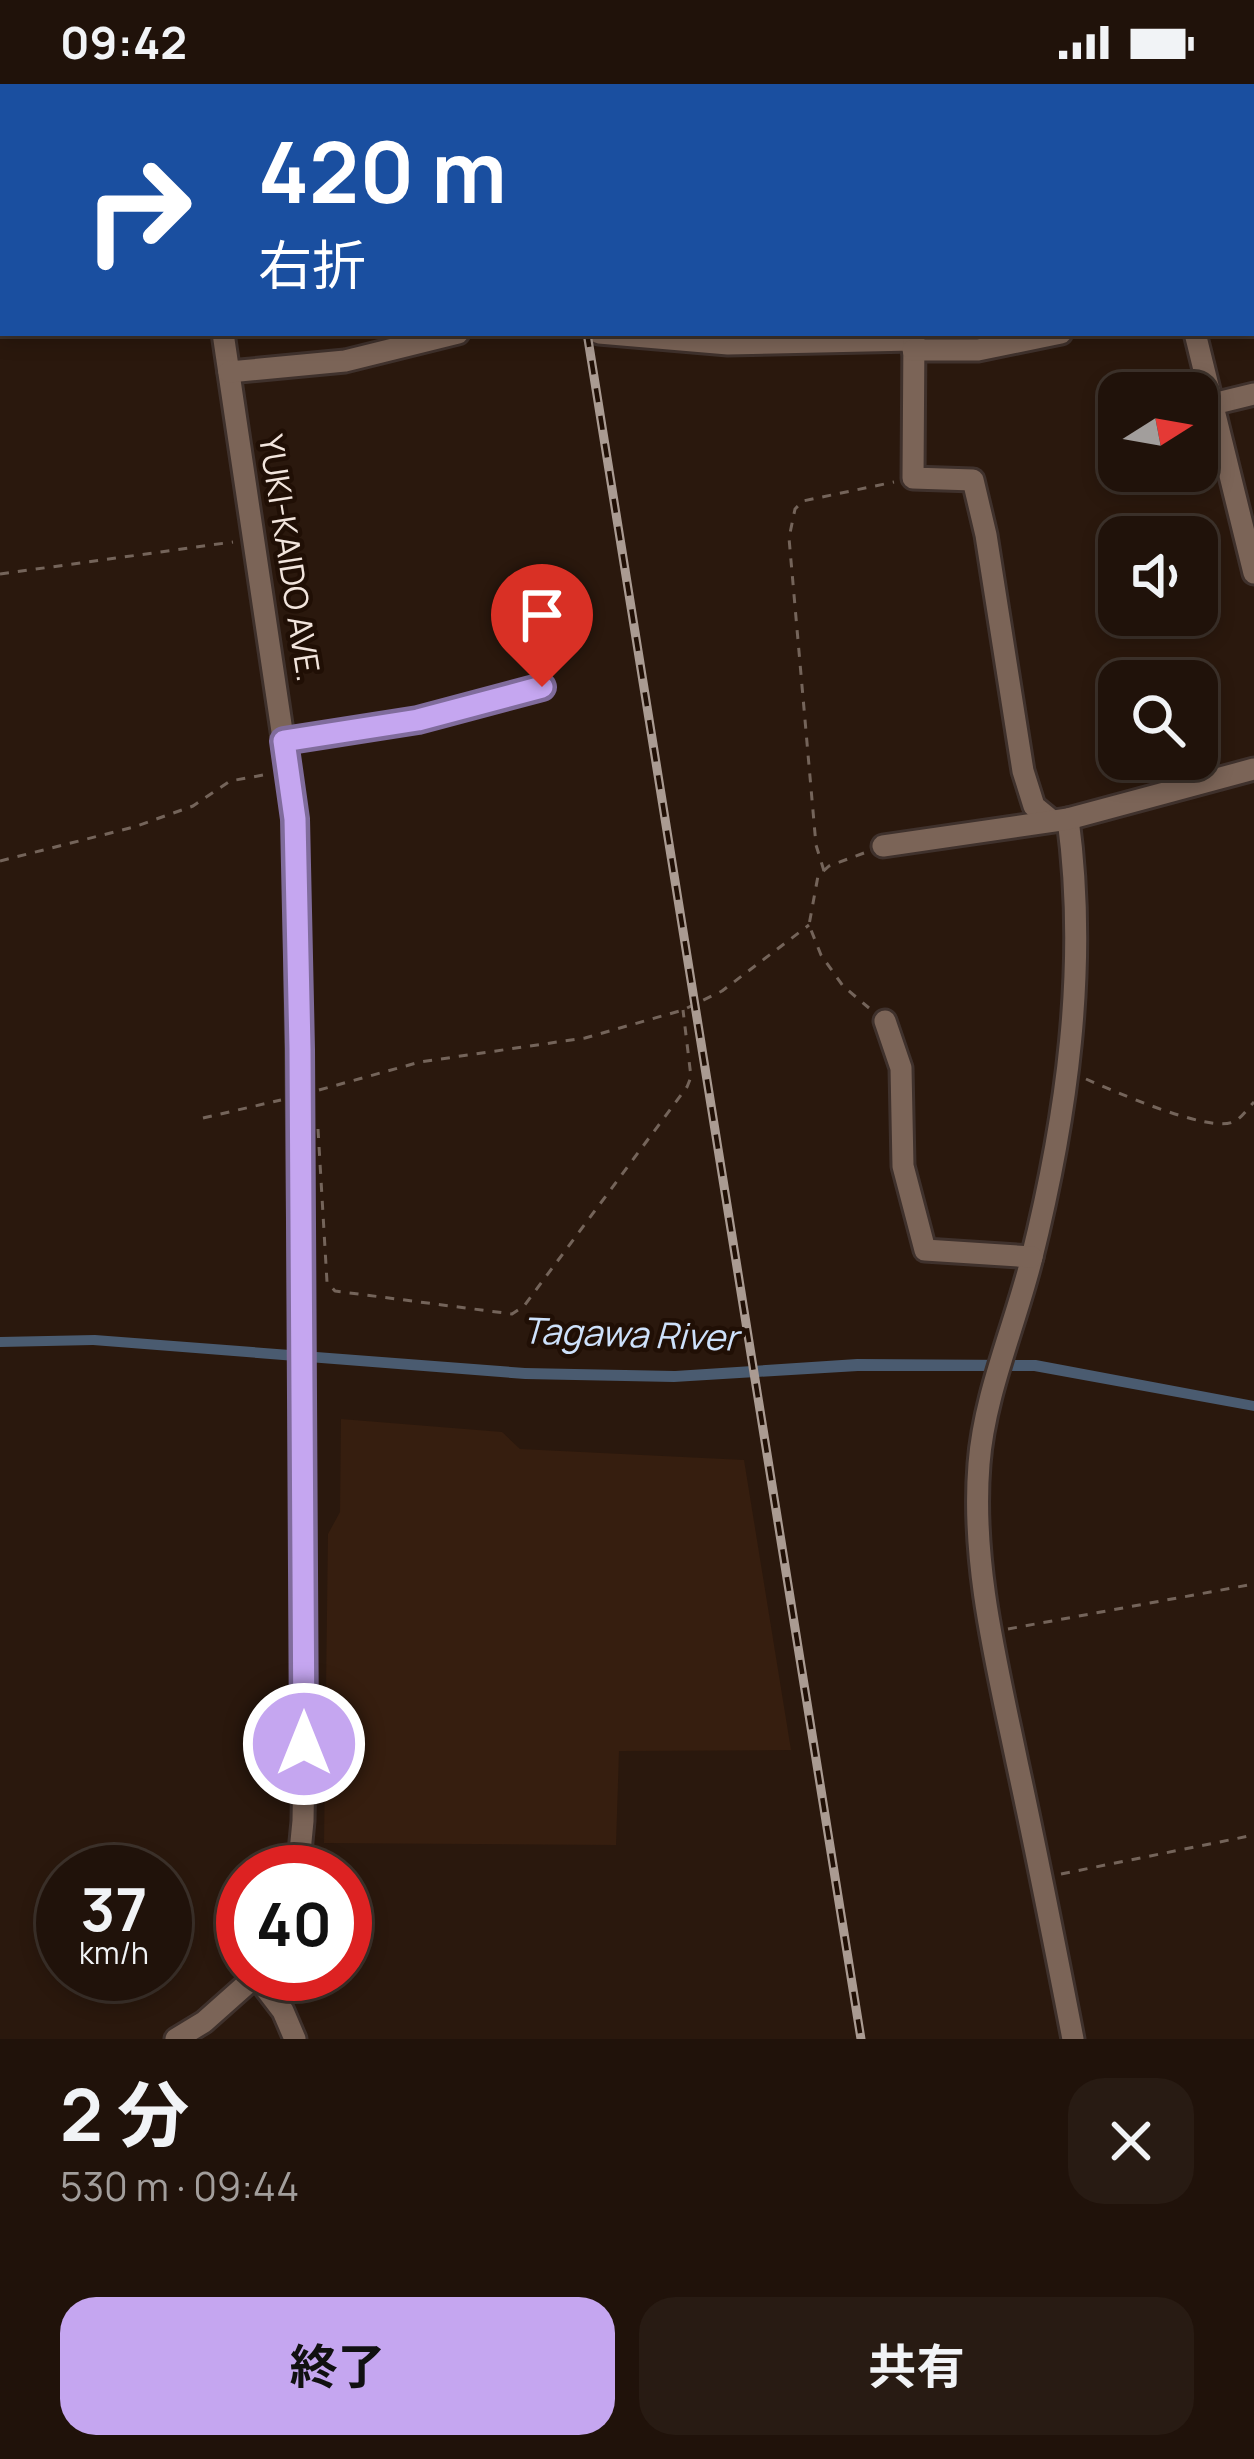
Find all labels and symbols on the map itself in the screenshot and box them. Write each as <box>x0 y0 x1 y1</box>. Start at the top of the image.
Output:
north arrow <box>1098 372 1218 492</box>
street label: YUKI-KAIDO AVE. <box>249 431 332 685</box>
pin <box>491 564 593 687</box>
water label: Tagawa River <box>521 1305 743 1362</box>
position arrow <box>241 1681 367 1807</box>
speed limit sign: 40 <box>216 1845 372 2001</box>

